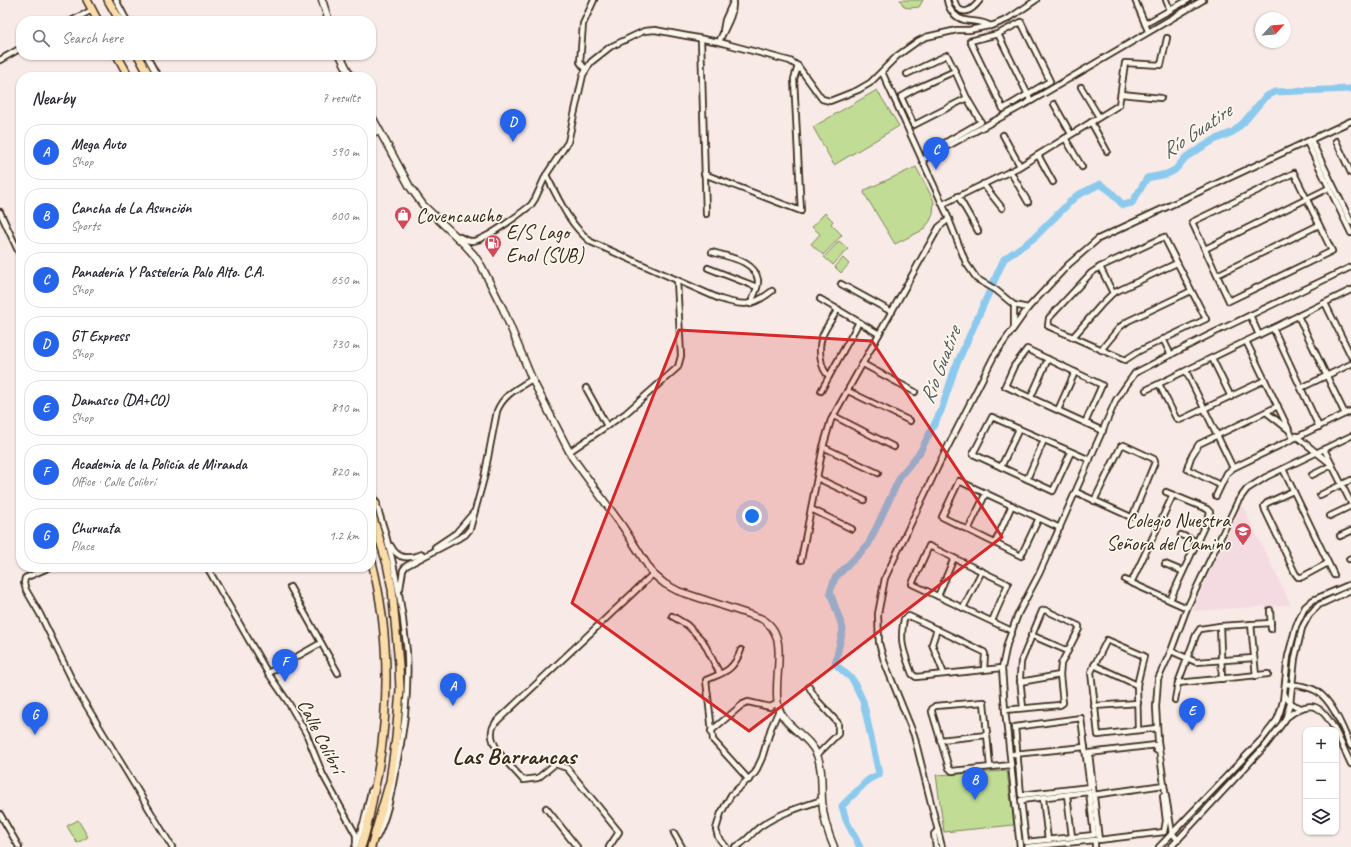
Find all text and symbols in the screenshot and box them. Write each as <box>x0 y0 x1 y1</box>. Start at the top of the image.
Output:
north arrow <box>1255 12 1291 48</box>
search box <box>16 16 376 60</box>
icon: search <box>30 27 52 49</box>
text: Search here <box>62 29 123 48</box>
text: Nearby <box>32 88 75 109</box>
text: 7 results <box>322 90 360 106</box>
water label: Río Guatire <box>1156 96 1239 164</box>
pin: D <box>500 109 526 142</box>
text: Mega Auto <box>71 135 126 154</box>
pin: C <box>923 137 949 170</box>
text: A <box>43 144 49 160</box>
text: 590 m <box>331 144 359 160</box>
text: Shop <box>71 154 93 170</box>
text: Cancha de La Asunción <box>71 199 191 218</box>
place label: Covencaucho <box>416 203 503 228</box>
shop icon: Covencaucho <box>393 205 413 230</box>
text: B <box>43 208 49 224</box>
text: 600 m <box>331 208 359 224</box>
text: Sports <box>71 218 100 234</box>
place label: E/S Lago Enol (SUB) <box>506 220 585 268</box>
fuel station icon: E/S Lago Enol (SUB) <box>483 233 503 258</box>
text: Panadería Y Pastelería Palo Alto. C.A. <box>71 263 264 282</box>
text: C <box>43 272 49 288</box>
text: 650 m <box>331 272 359 288</box>
text: Shop <box>71 282 93 298</box>
water label: Río Guatire <box>914 320 968 407</box>
text: GT Express <box>71 327 129 346</box>
text: D <box>42 336 50 352</box>
text: 730 m <box>331 336 359 352</box>
text: Shop <box>71 346 93 362</box>
text: Damasco (DA+CO) <box>71 391 169 410</box>
text: E <box>43 400 49 416</box>
text: 810 m <box>331 400 359 416</box>
text: Shop <box>71 410 93 426</box>
text: Academia de la Policía de Miranda <box>71 455 247 474</box>
text: F <box>43 464 49 480</box>
text: 820 m <box>331 464 359 480</box>
text: Office · Calle Colibrí <box>71 474 155 490</box>
your location <box>742 506 762 526</box>
place label: Colegio Nuestra Señora del Camino <box>1106 508 1231 556</box>
text: Churuata <box>71 519 120 538</box>
school or university icon: Colegio Nuestra Señora del Camino <box>1233 521 1253 546</box>
text: G <box>43 528 49 544</box>
text: 1.2 km <box>329 528 359 544</box>
text: Place <box>71 538 94 554</box>
pin: F <box>272 649 298 682</box>
pin: A <box>440 673 466 706</box>
street label: Calle Colibrí <box>292 695 352 781</box>
pin: E <box>1179 698 1205 731</box>
pin: G <box>22 702 48 735</box>
map controls <box>1303 727 1339 835</box>
button: + <box>1303 727 1339 763</box>
district label: Las Barrancas <box>452 741 578 771</box>
button: − <box>1303 763 1339 799</box>
pin: B <box>962 767 988 800</box>
button: layers <box>1303 799 1339 835</box>

